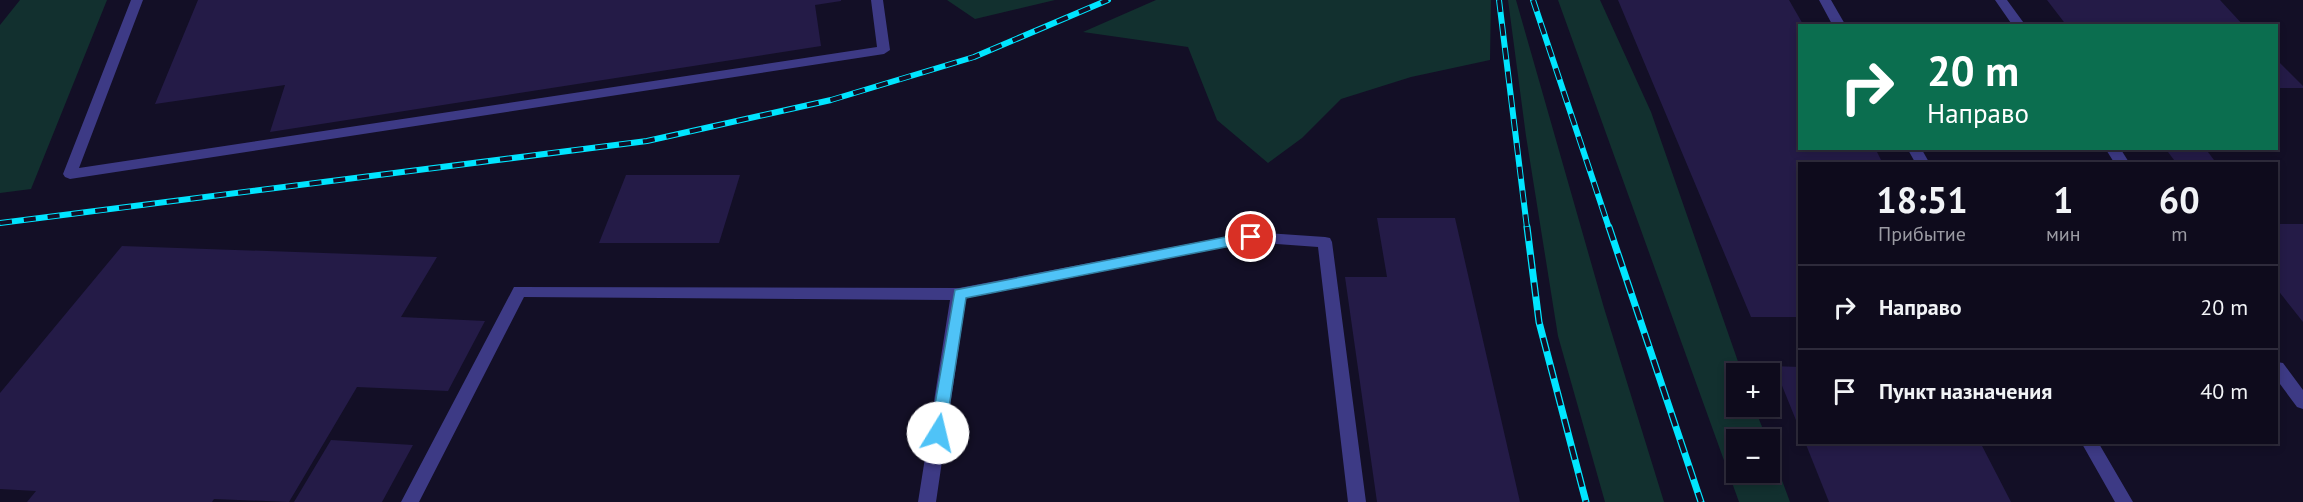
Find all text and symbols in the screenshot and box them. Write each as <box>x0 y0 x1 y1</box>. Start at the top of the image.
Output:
text: 20 m <box>1927 43 2019 98</box>
icon: right <box>1828 48 1906 126</box>
text: Направо <box>1927 96 2029 130</box>
text: 18:51 <box>1876 176 1968 223</box>
text: 1 <box>2053 176 2073 223</box>
text: 60 <box>2159 176 2200 223</box>
pin <box>1225 211 1276 262</box>
icon: arrive <box>1234 220 1267 253</box>
text: Прибытие <box>1878 221 1966 247</box>
text: мин <box>2046 221 2081 247</box>
text: m <box>2171 221 2187 247</box>
icon: right <box>1828 291 1861 324</box>
text: Направо <box>1879 293 1962 321</box>
text: 20 m <box>2200 293 2248 321</box>
map controls <box>1726 363 1780 483</box>
button: + <box>1726 363 1780 417</box>
icon: arrive <box>1828 375 1861 408</box>
text: Пункт назначения <box>1879 377 2052 405</box>
text: 40 m <box>2200 377 2248 405</box>
position arrow <box>906 401 970 465</box>
button: − <box>1726 429 1780 483</box>

